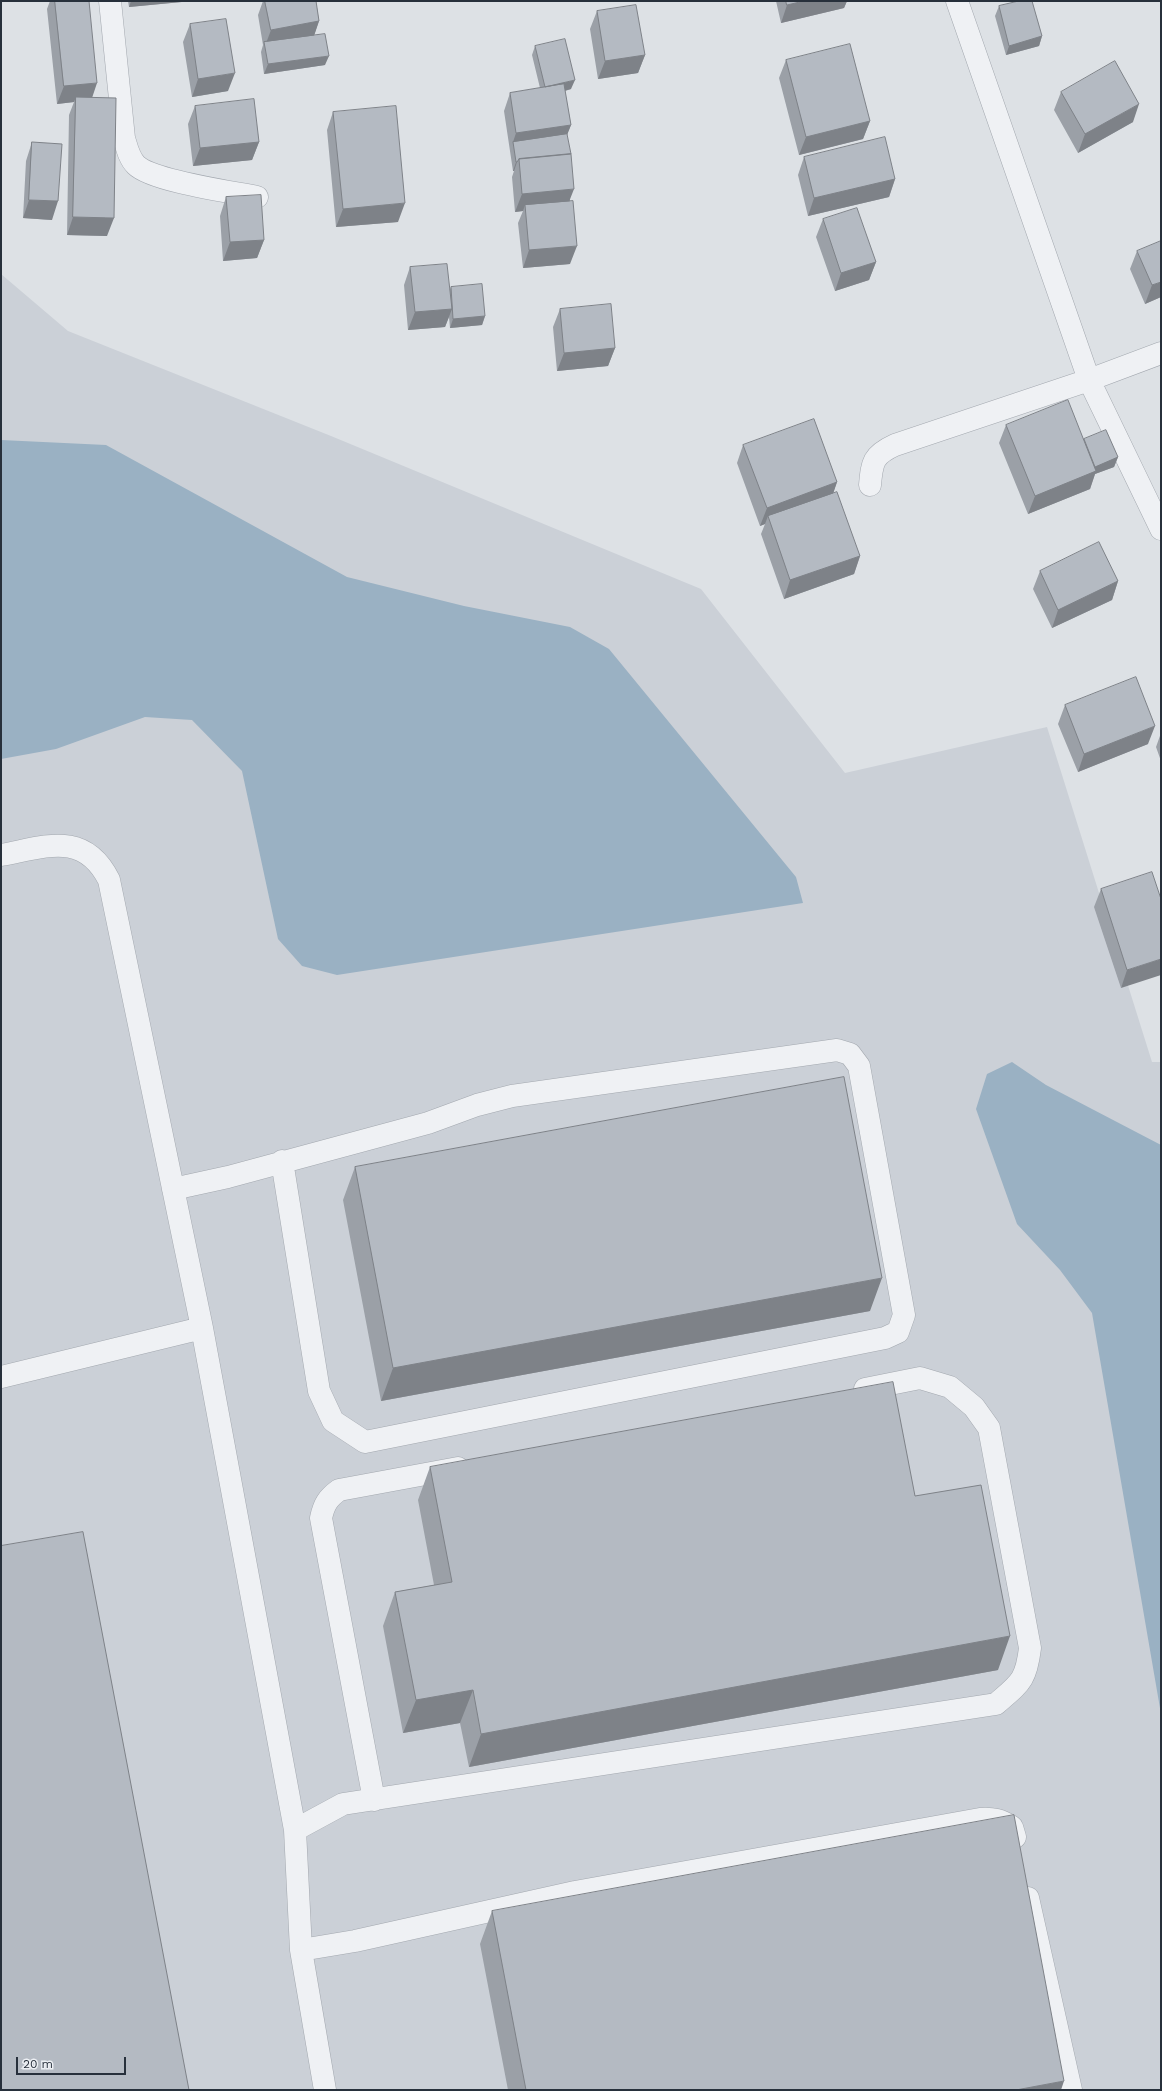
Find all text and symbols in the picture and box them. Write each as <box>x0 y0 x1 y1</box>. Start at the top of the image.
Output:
scale bar <box>18 2049 128 2075</box>
text: 20 m <box>23 2057 53 2071</box>

